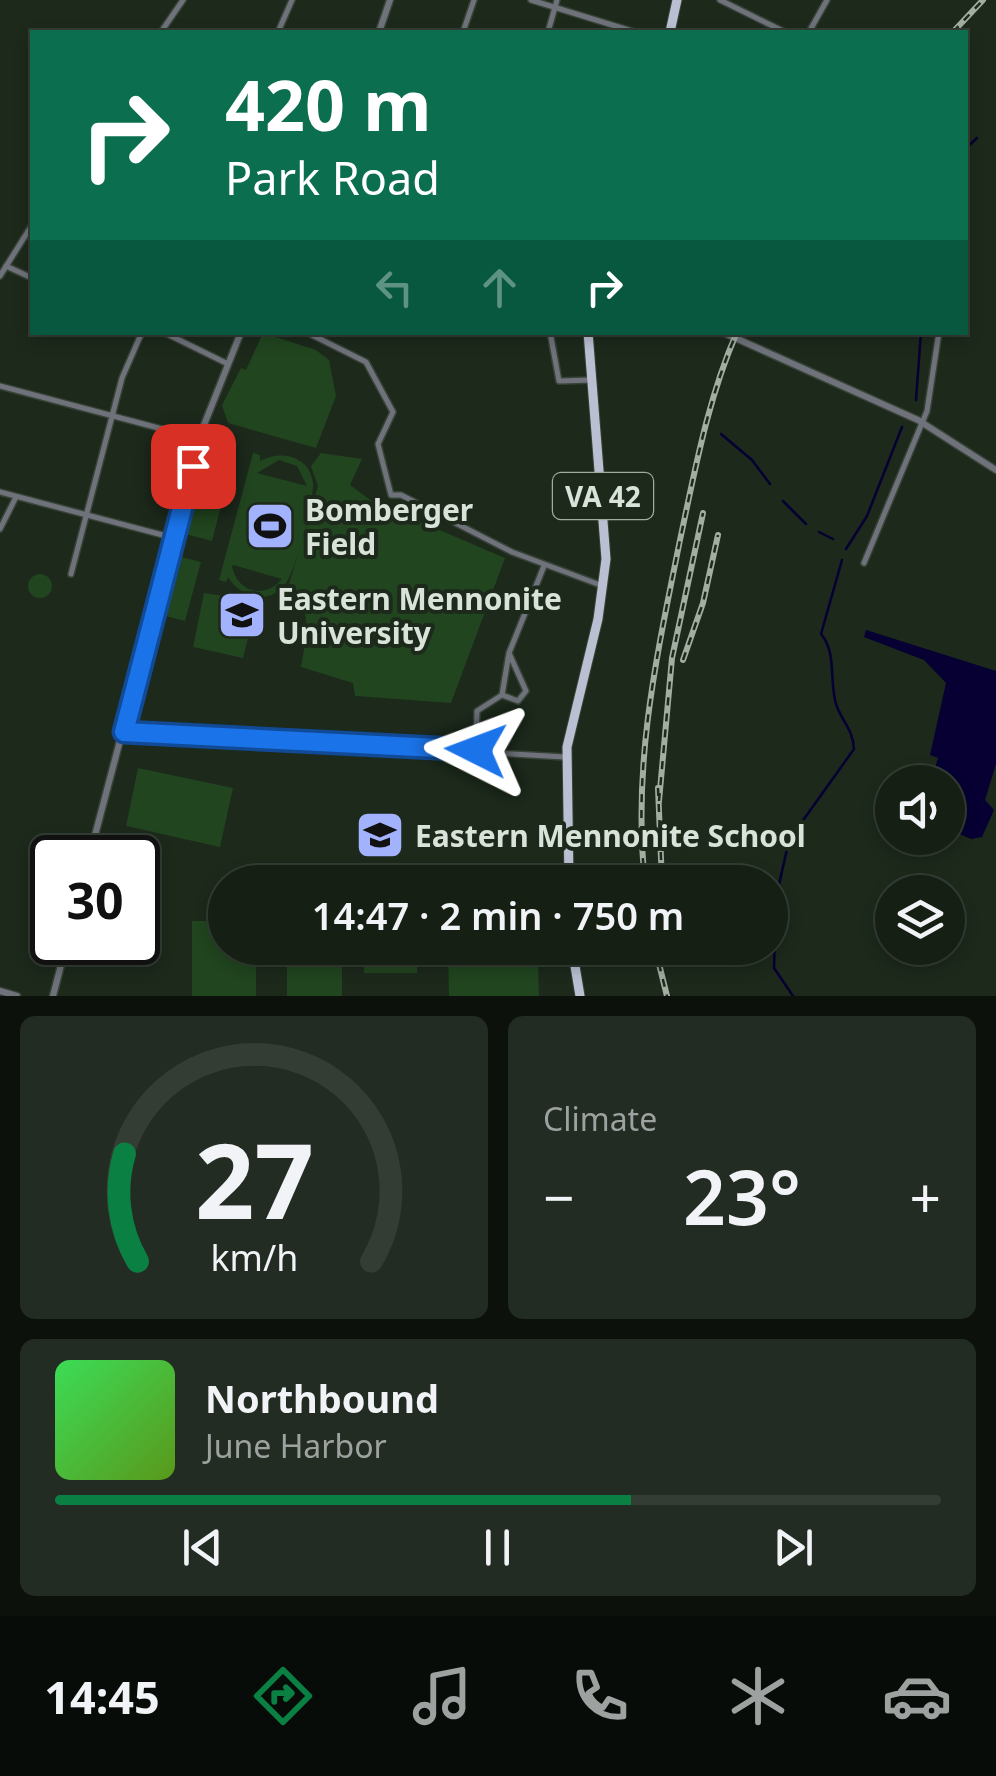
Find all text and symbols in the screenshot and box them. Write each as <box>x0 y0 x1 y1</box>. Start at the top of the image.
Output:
text: 420 m <box>225 56 432 152</box>
icon: right <box>60 70 190 200</box>
text: Park Road <box>225 147 440 208</box>
icon: left <box>367 260 422 315</box>
icon: ahead <box>472 260 527 315</box>
icon: right <box>577 260 632 315</box>
pin <box>151 424 236 509</box>
icon: arrive <box>166 439 221 494</box>
road number: VA 42 <box>553 473 653 519</box>
place label: Bomberger Field <box>305 489 474 564</box>
sports icon: Bomberger Field <box>244 500 296 552</box>
place label: Eastern Mennonite University <box>277 578 562 653</box>
school or university icon: Eastern Mennonite University <box>216 589 268 641</box>
position arrow <box>424 698 528 802</box>
map controls <box>875 765 965 965</box>
button: sound <box>875 765 965 855</box>
school or university icon: Eastern Mennonite School <box>354 809 406 861</box>
place label: Eastern Mennonite School <box>415 815 806 856</box>
speed limit sign: 30 <box>30 835 160 965</box>
button: layers <box>875 875 965 965</box>
text: 14:47 · 2 min · 750 m <box>312 889 684 941</box>
text: Climate <box>543 1097 657 1140</box>
text: 27 <box>195 1108 313 1249</box>
text: 23° <box>683 1145 801 1247</box>
text: − <box>543 1159 574 1234</box>
text: + <box>910 1159 941 1234</box>
text: km/h <box>210 1233 298 1281</box>
text: Northbound <box>205 1372 439 1424</box>
text: June Harbor <box>205 1424 387 1467</box>
icon: previous <box>175 1520 230 1575</box>
icon: pause <box>470 1520 525 1575</box>
icon: next <box>766 1520 821 1575</box>
icon: directions <box>248 1661 318 1731</box>
icon: music <box>407 1661 477 1731</box>
icon: phone <box>565 1661 635 1731</box>
icon: climate <box>723 1661 793 1731</box>
icon: car <box>882 1661 952 1731</box>
text: 14:45 <box>44 1666 160 1727</box>

